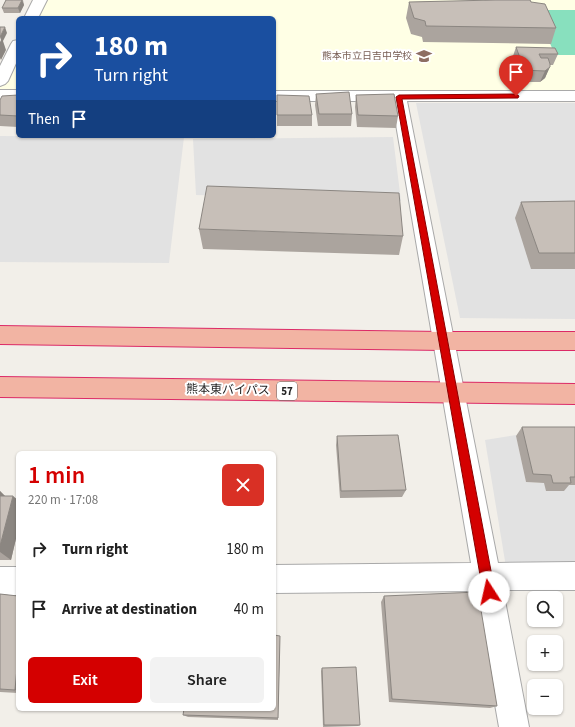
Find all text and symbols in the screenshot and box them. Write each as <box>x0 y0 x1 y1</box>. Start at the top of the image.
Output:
text: 180 m <box>94 26 168 66</box>
icon: right <box>28 32 80 84</box>
school or university icon: 熊本市立日吉中学校 <box>415 47 433 65</box>
place label: 熊本市立日吉中学校 <box>322 49 412 63</box>
pin <box>499 55 533 96</box>
icon: arrive <box>505 61 527 83</box>
text: Turn right <box>94 63 168 88</box>
icon: arrive <box>68 108 90 130</box>
text: Then <box>28 109 60 130</box>
street label: 熊本東バイパス <box>186 381 270 399</box>
road number: 57 <box>277 382 297 400</box>
text: 1 min <box>28 458 85 493</box>
button: close <box>222 464 264 506</box>
text: 220 m · 17:08 <box>28 491 98 509</box>
icon: right <box>28 538 50 560</box>
text: Turn right <box>62 539 128 560</box>
text: 180 m <box>226 539 264 560</box>
position arrow <box>468 571 510 613</box>
map controls <box>527 591 563 715</box>
button: search <box>527 591 563 627</box>
icon: arrive <box>28 598 50 620</box>
text: Arrive at destination <box>62 599 197 620</box>
text: 40 m <box>234 599 264 620</box>
button: + <box>527 635 563 671</box>
button: Exit <box>28 657 142 703</box>
button: Share <box>150 657 264 703</box>
button: − <box>527 679 563 715</box>

